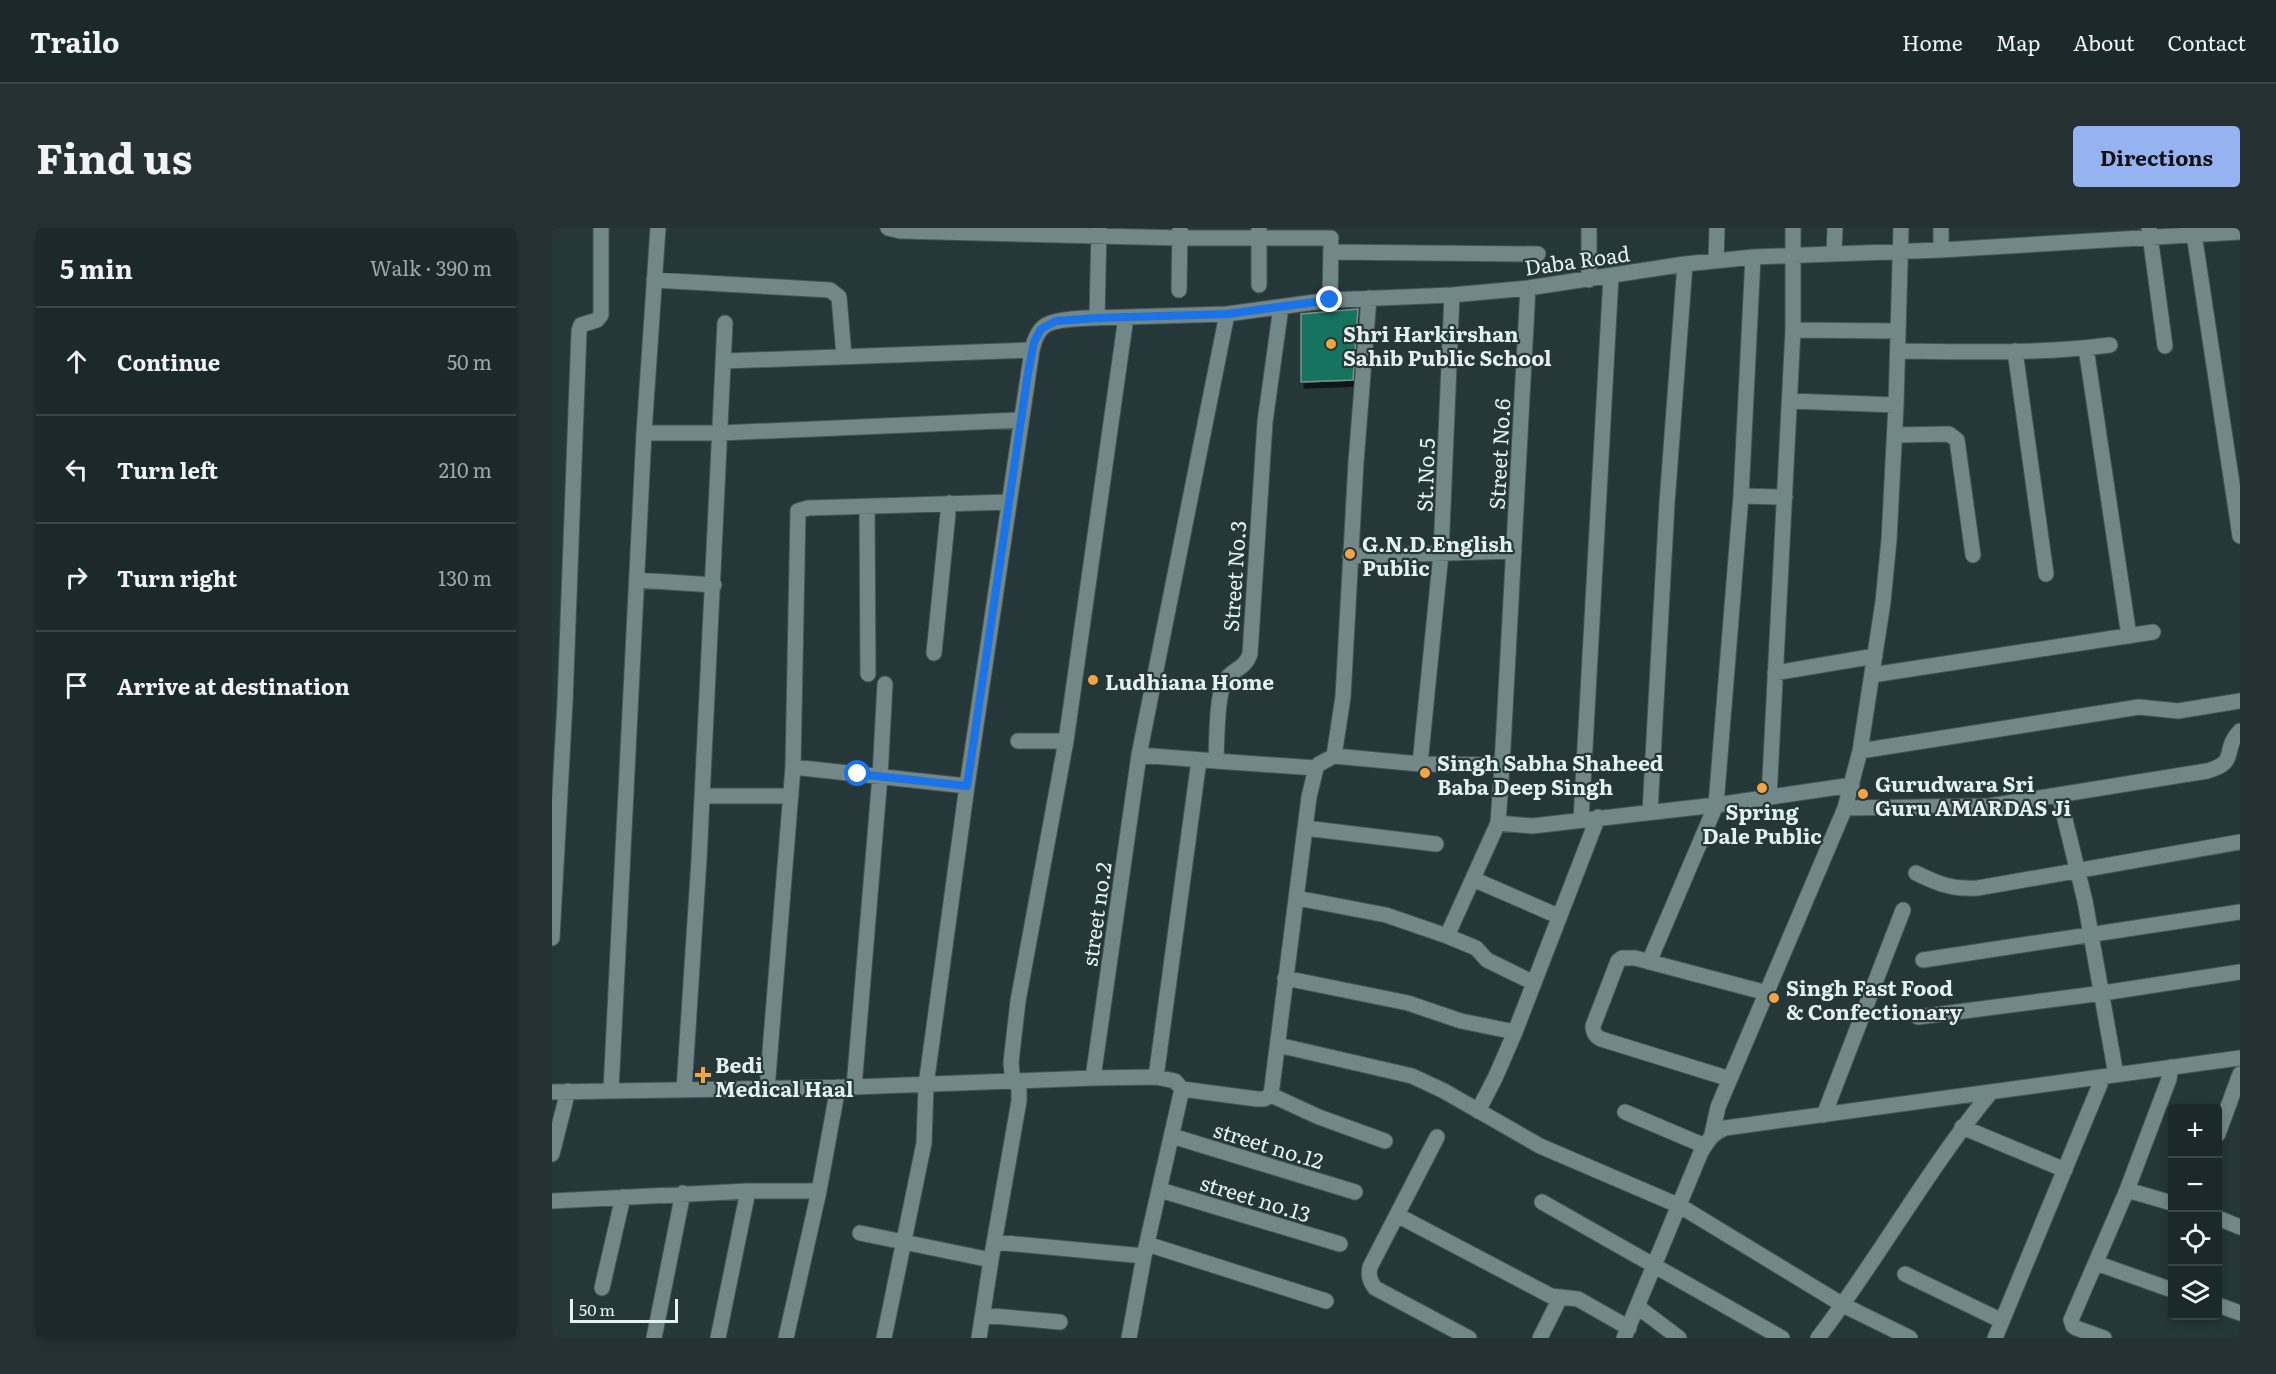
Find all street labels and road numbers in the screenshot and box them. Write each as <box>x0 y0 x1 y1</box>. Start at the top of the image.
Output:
street label: Daba Road <box>1522 236 1632 282</box>
street label: Street No.6 <box>1480 398 1516 510</box>
street label: St.No.5 <box>1407 437 1441 513</box>
street label: Street No.3 <box>1214 519 1252 633</box>
street label: street no.2 <box>1072 860 1118 968</box>
street label: street no.12 <box>1210 1113 1328 1175</box>
street label: street no.13 <box>1197 1166 1315 1228</box>

